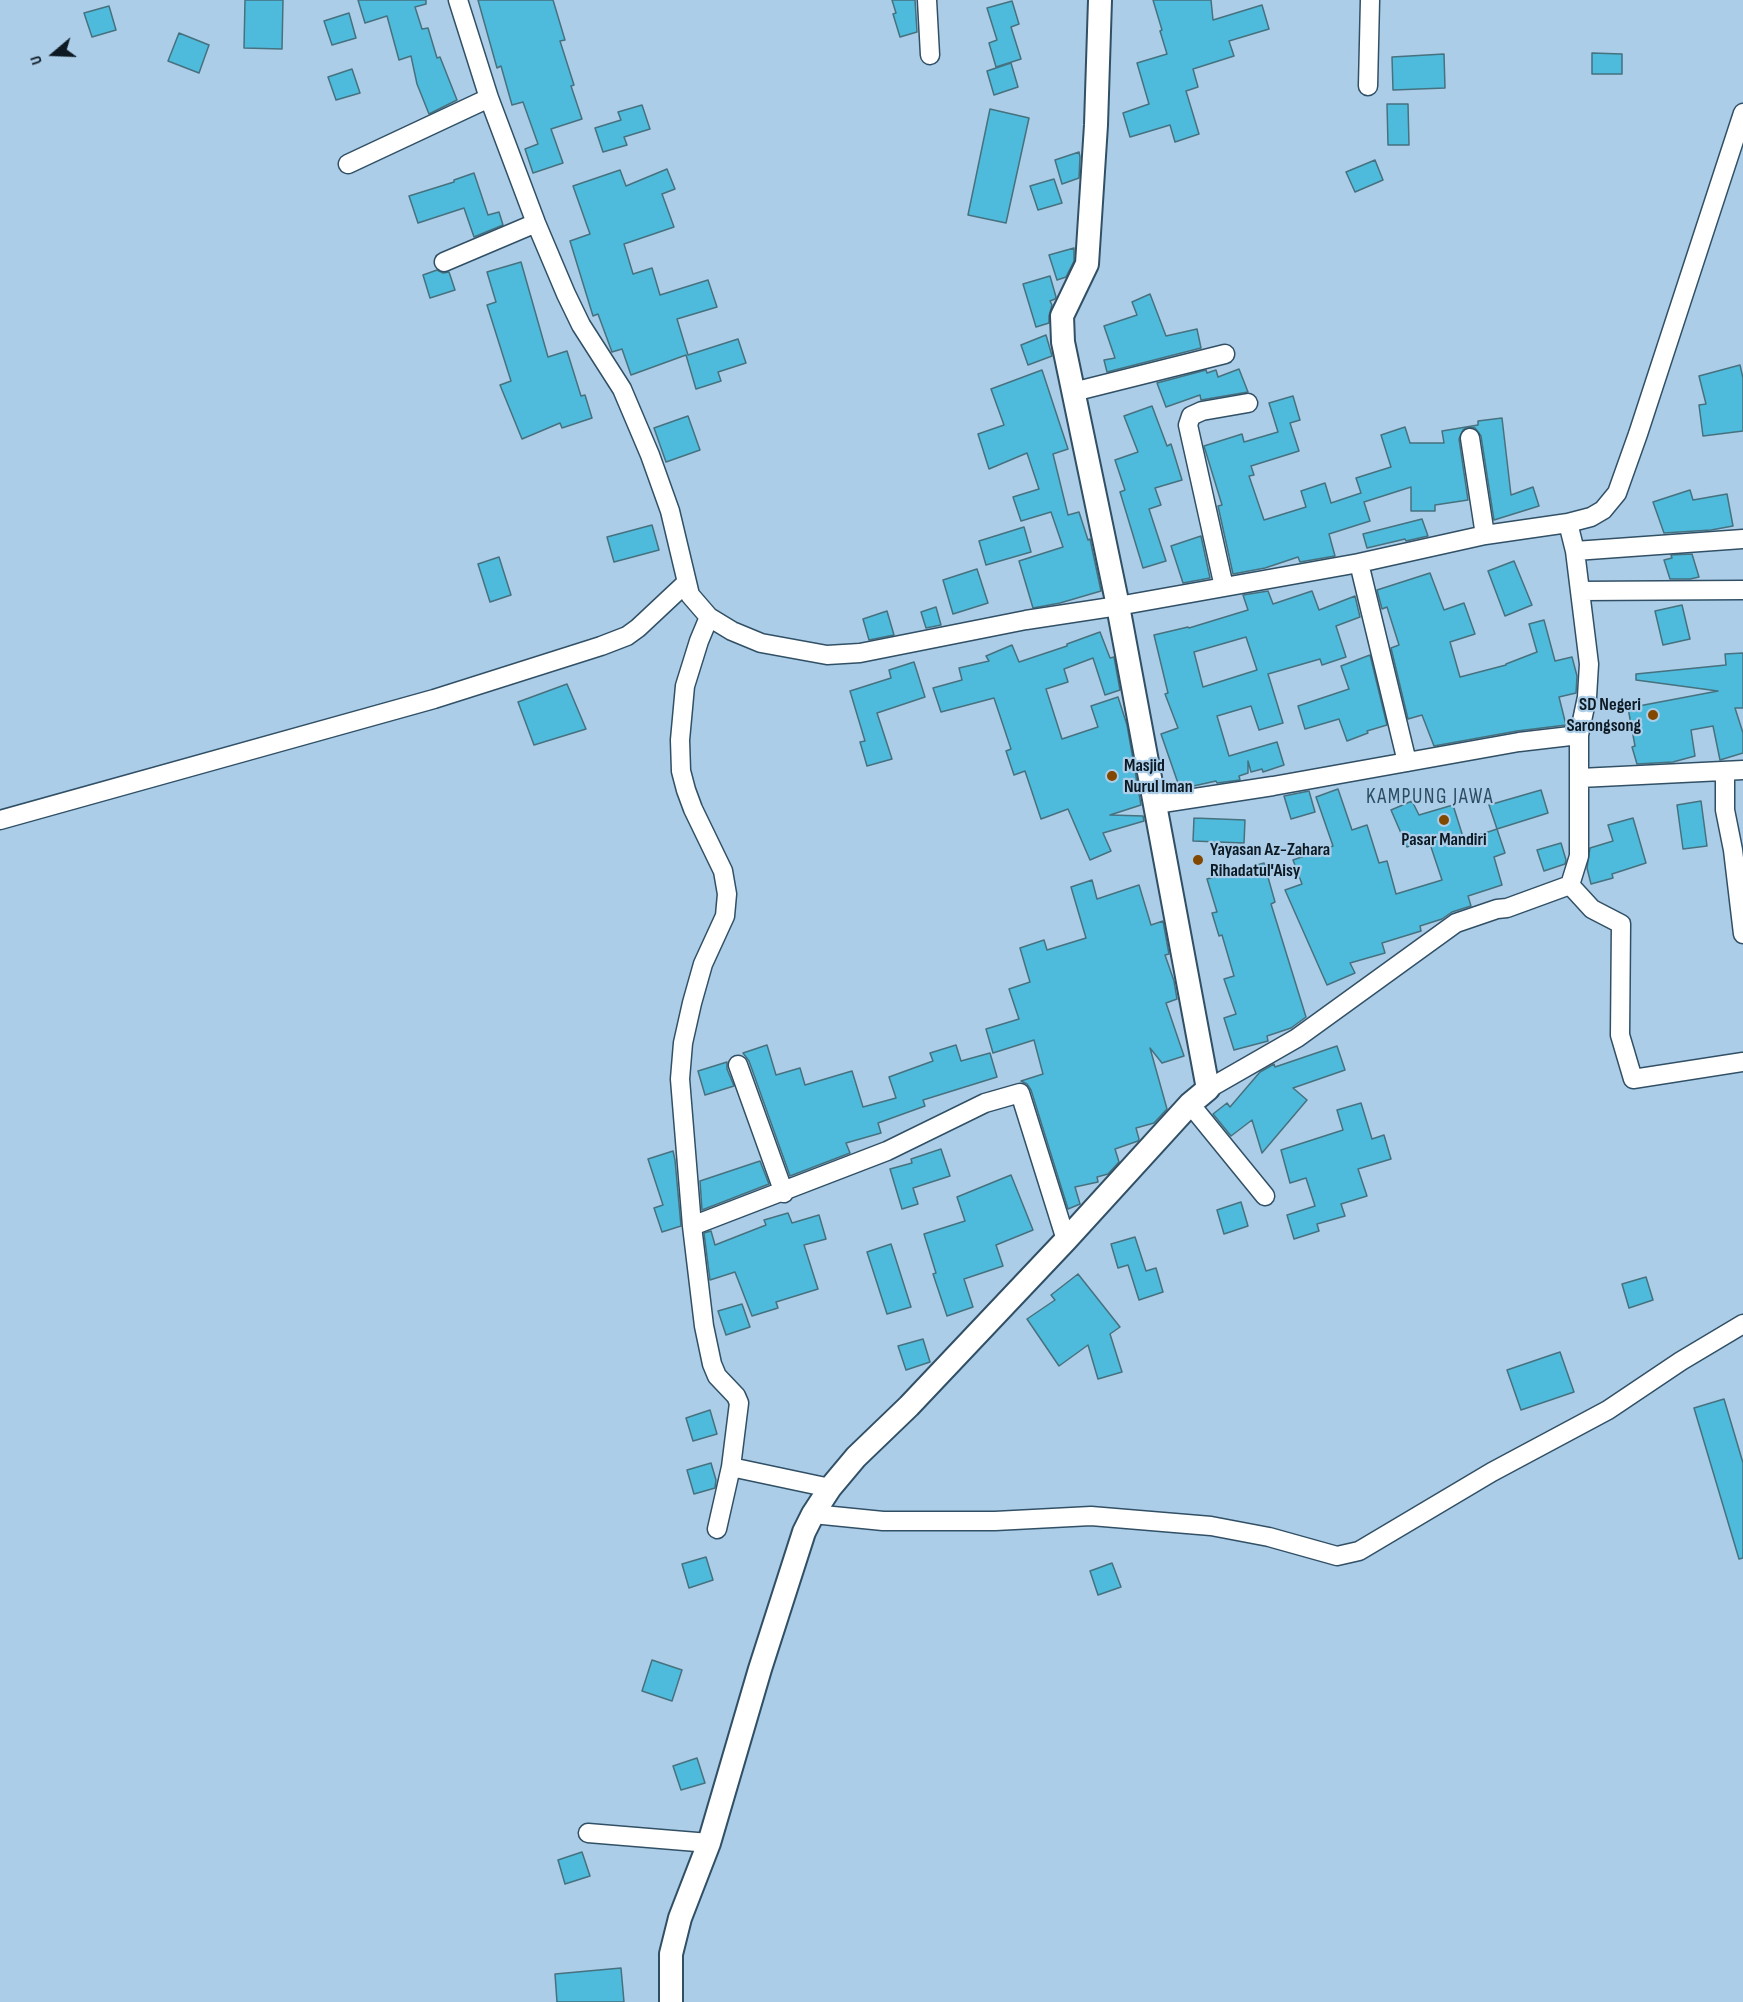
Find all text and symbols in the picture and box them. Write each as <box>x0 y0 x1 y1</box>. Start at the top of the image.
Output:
north arrow <box>24 24 84 84</box>
text: U <box>26 53 47 67</box>
place label: SD Negeri Sarongsong <box>1566 694 1641 736</box>
marker: SD Negeri Sarongsong <box>1646 708 1660 722</box>
place label: Masjid Nurul Iman <box>1124 755 1193 798</box>
marker: Masjid Nurul Iman <box>1105 769 1119 783</box>
district label: KAMPUNG JAWA <box>1366 785 1494 811</box>
marker: Pasar Mandiri <box>1437 813 1451 827</box>
place label: Pasar Mandiri <box>1401 829 1487 851</box>
place label: Yayasan Az-Zahara Rihadatul'Aisy <box>1210 839 1330 882</box>
marker: Yayasan Az-Zahara Rihadatul'Aisy <box>1191 853 1205 867</box>

